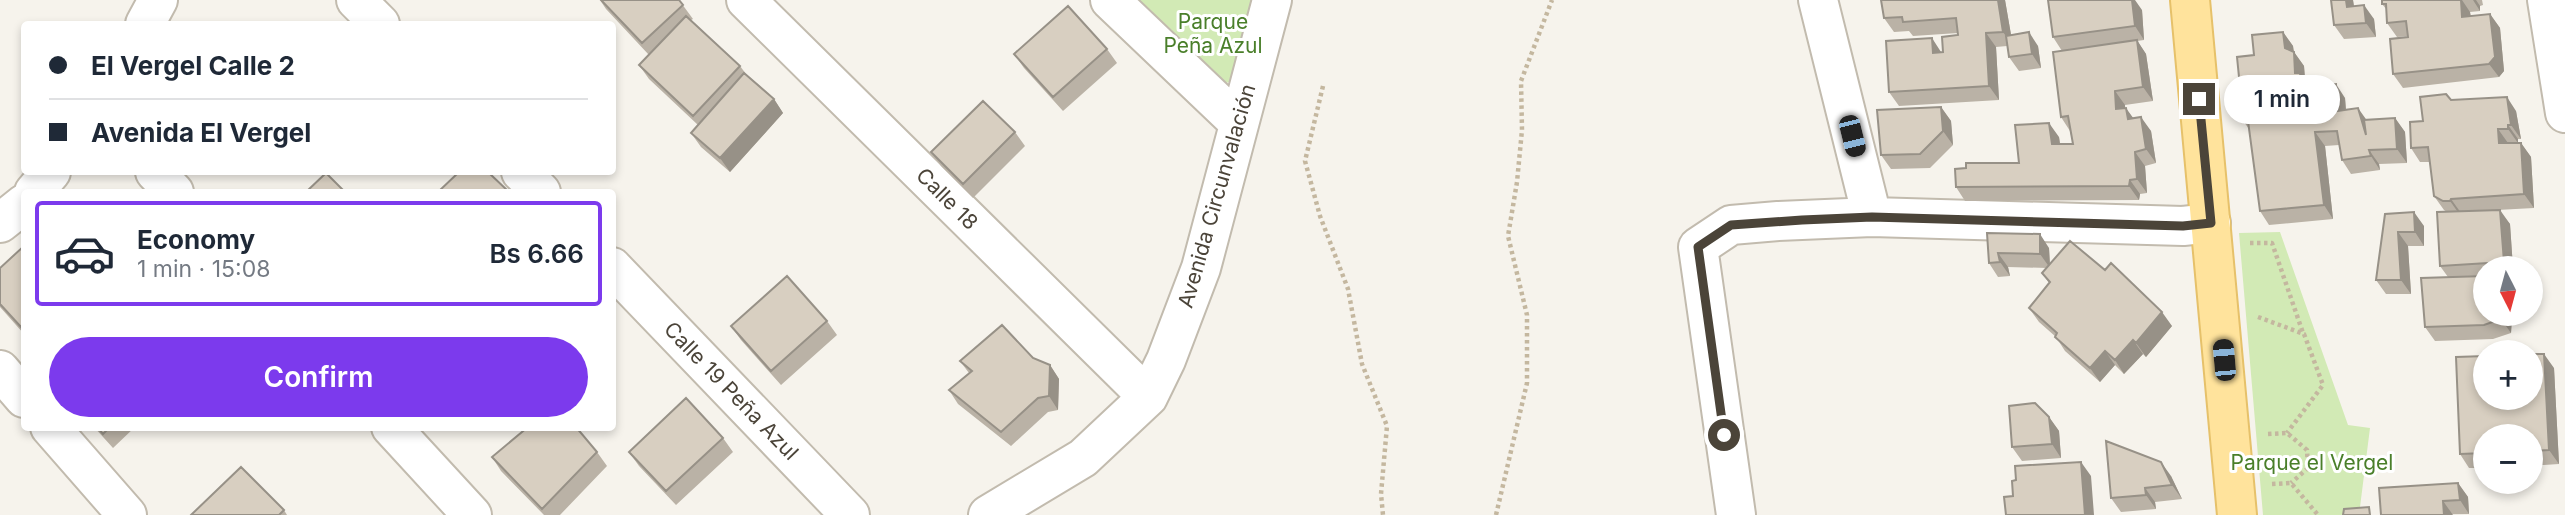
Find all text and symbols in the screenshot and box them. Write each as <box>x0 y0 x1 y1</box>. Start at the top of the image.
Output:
park label: Parque Peña Azul <box>1163 9 1263 58</box>
text: El Vergel Calle 2 <box>91 50 295 81</box>
callout: 1 min <box>2224 74 2339 124</box>
street label: Avenida Circunvalación <box>1173 81 1260 311</box>
route end <box>2183 83 2215 115</box>
text: 1 min <box>2254 85 2310 113</box>
car <box>1837 113 1868 159</box>
text: Avenida El Vergel <box>91 117 311 148</box>
street label: Calle 18 <box>911 163 983 235</box>
icon: car <box>53 222 116 285</box>
text: Economy <box>137 224 255 255</box>
text: Bs 6.66 <box>489 238 584 269</box>
text: 1 min · 15:08 <box>137 255 270 283</box>
north arrow <box>2473 256 2543 326</box>
map controls <box>2473 256 2543 494</box>
street label: Calle 19 Peña Azul <box>659 316 804 465</box>
button: Confirm <box>49 337 588 417</box>
car <box>2212 338 2237 382</box>
button: + <box>2473 340 2543 410</box>
route start <box>1708 419 1740 451</box>
button: − <box>2473 424 2543 494</box>
park label: Parque el Vergel <box>2231 450 2393 475</box>

